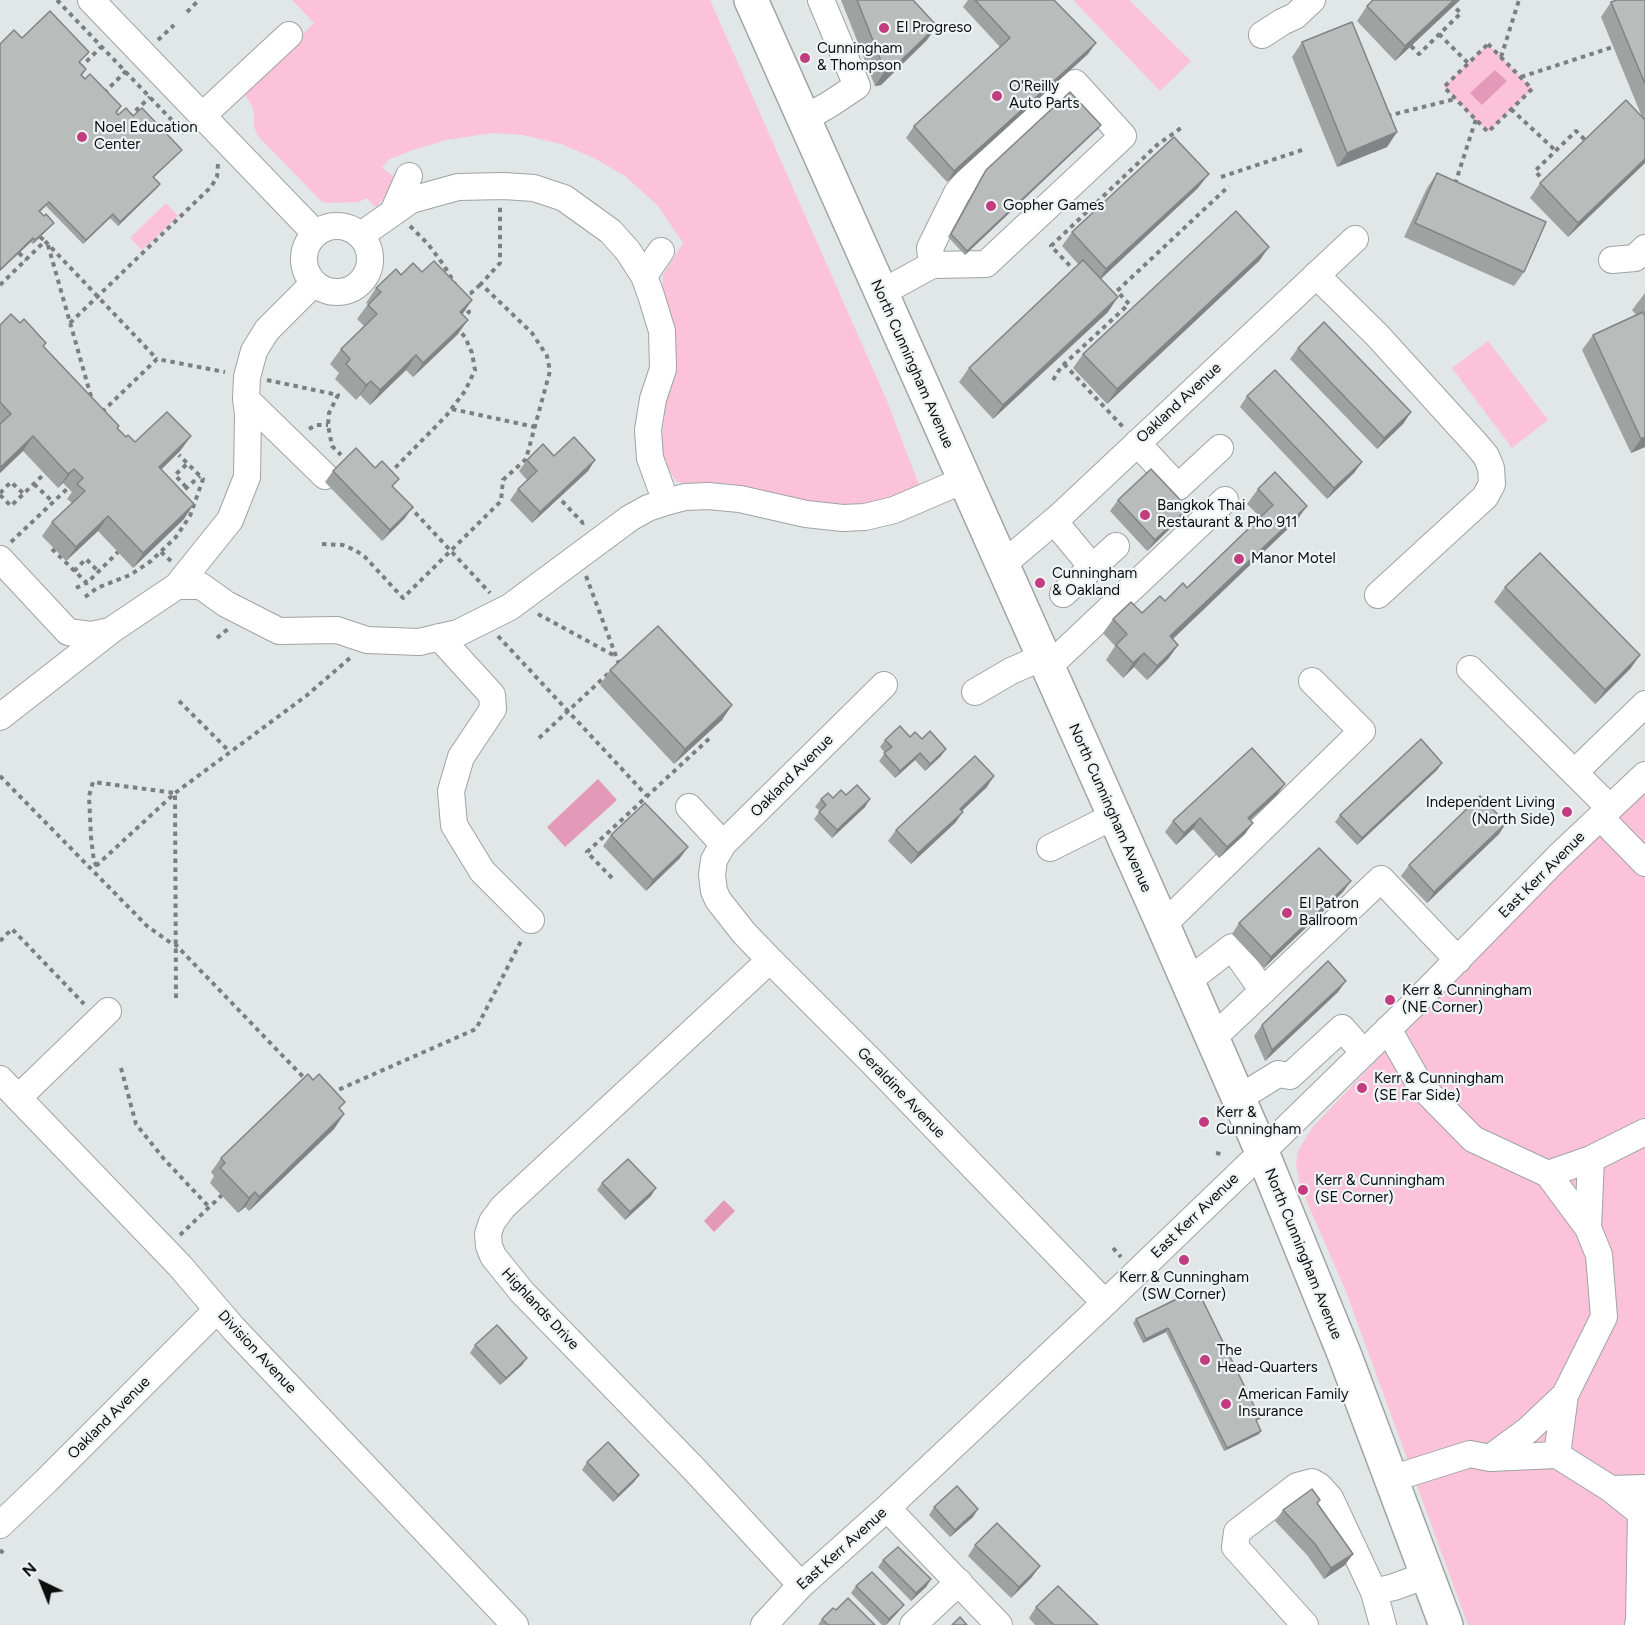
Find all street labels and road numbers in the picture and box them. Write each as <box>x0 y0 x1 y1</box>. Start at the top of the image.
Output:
street label: North Cunningham Avenue <box>867 277 957 451</box>
street label: Oakland Avenue <box>1133 359 1225 447</box>
street label: North Cunningham Avenue <box>1065 721 1155 895</box>
street label: Oakland Avenue <box>747 731 837 821</box>
street label: East Kerr Avenue <box>1495 828 1589 922</box>
street label: Geraldine Avenue <box>853 1044 949 1142</box>
street label: North Cunningham Avenue <box>1260 1166 1346 1342</box>
street label: East Kerr Avenue <box>1148 1170 1242 1262</box>
street label: Highlands Drive <box>497 1264 583 1354</box>
street label: Division Avenue <box>214 1307 300 1397</box>
street label: Oakland Avenue <box>64 1373 154 1463</box>
street label: East Kerr Avenue <box>793 1504 891 1594</box>

